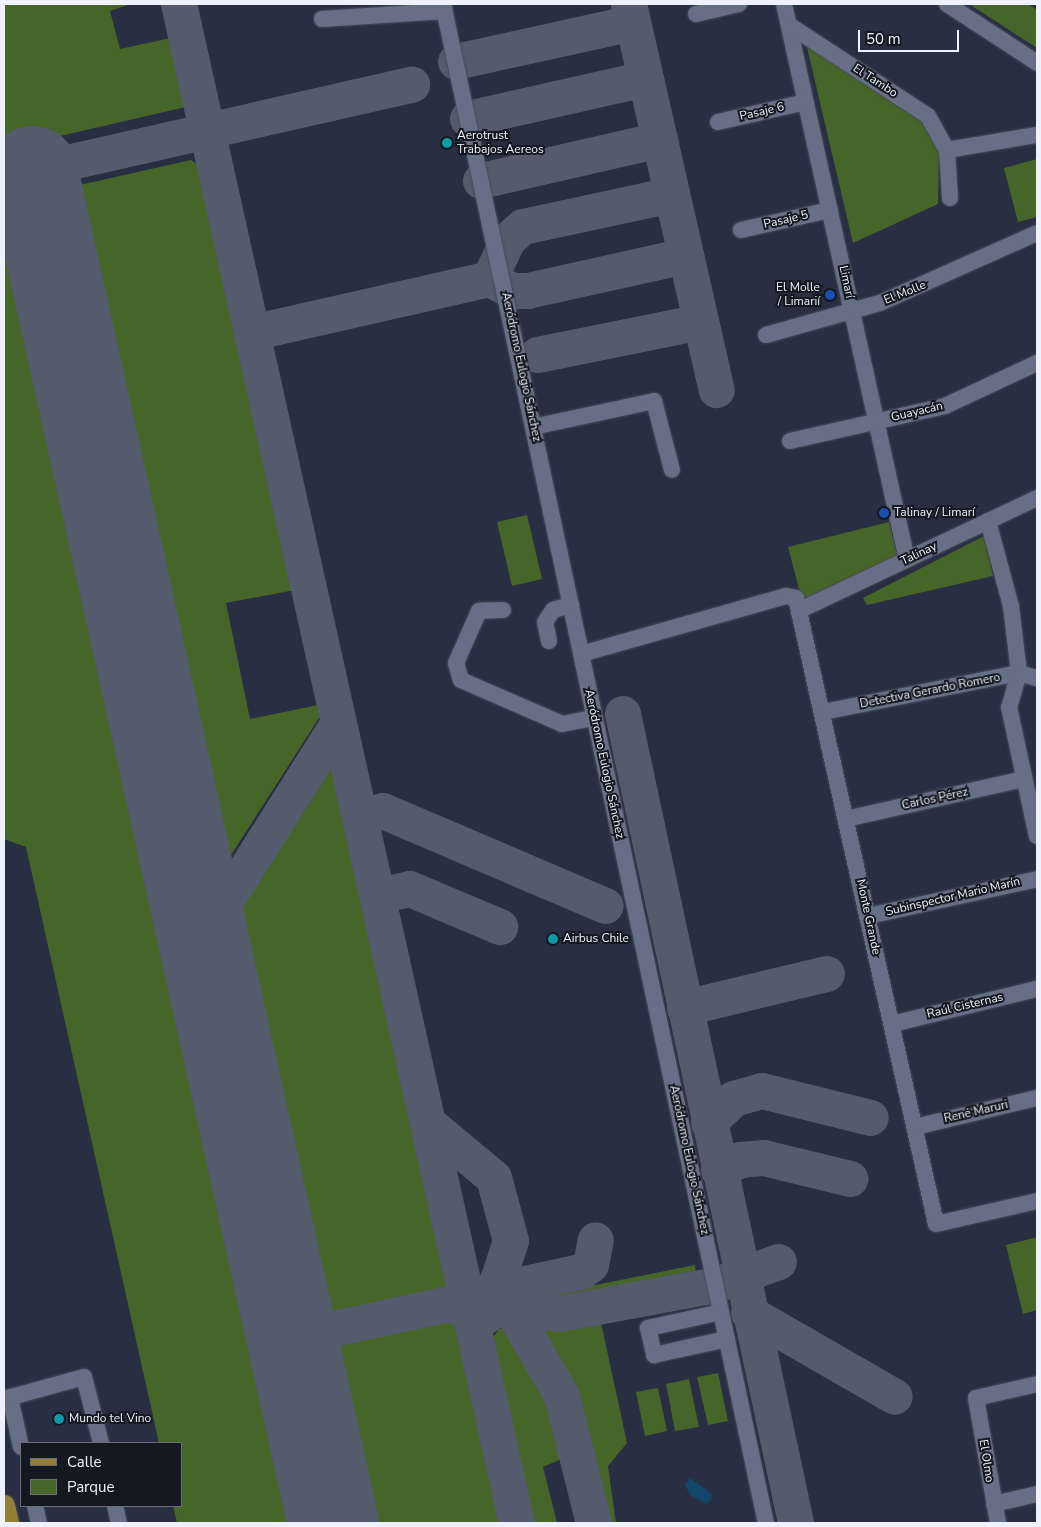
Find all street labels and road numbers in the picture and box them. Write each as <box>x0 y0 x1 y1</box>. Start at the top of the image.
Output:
street label: El Tambo <box>850 61 900 101</box>
street label: Pasaje 6 <box>738 100 786 124</box>
street label: Pasaje 5 <box>762 208 810 232</box>
street label: Limarí <box>836 264 856 300</box>
street label: El Molle <box>882 278 928 308</box>
street label: Aeródromo Eulogio Sánchez <box>498 291 544 443</box>
street label: Guayacán <box>890 399 944 425</box>
street label: Talinay <box>899 539 939 569</box>
street label: Detectiva Gerardo Romero <box>859 670 1001 712</box>
street label: Aeródromo Eulogio Sánchez <box>581 688 627 840</box>
street label: Carlos Pérez <box>901 785 969 813</box>
street label: Subinspector Mario Marín <box>884 875 1022 919</box>
street label: Monte Grande <box>853 878 883 956</box>
street label: Raúl Cisternas <box>925 990 1005 1022</box>
street label: Aeródromo Eulogio Sánchez <box>666 1084 712 1236</box>
street label: René Maruri <box>943 1098 1009 1126</box>
street label: El Olmo <box>975 1438 997 1484</box>

